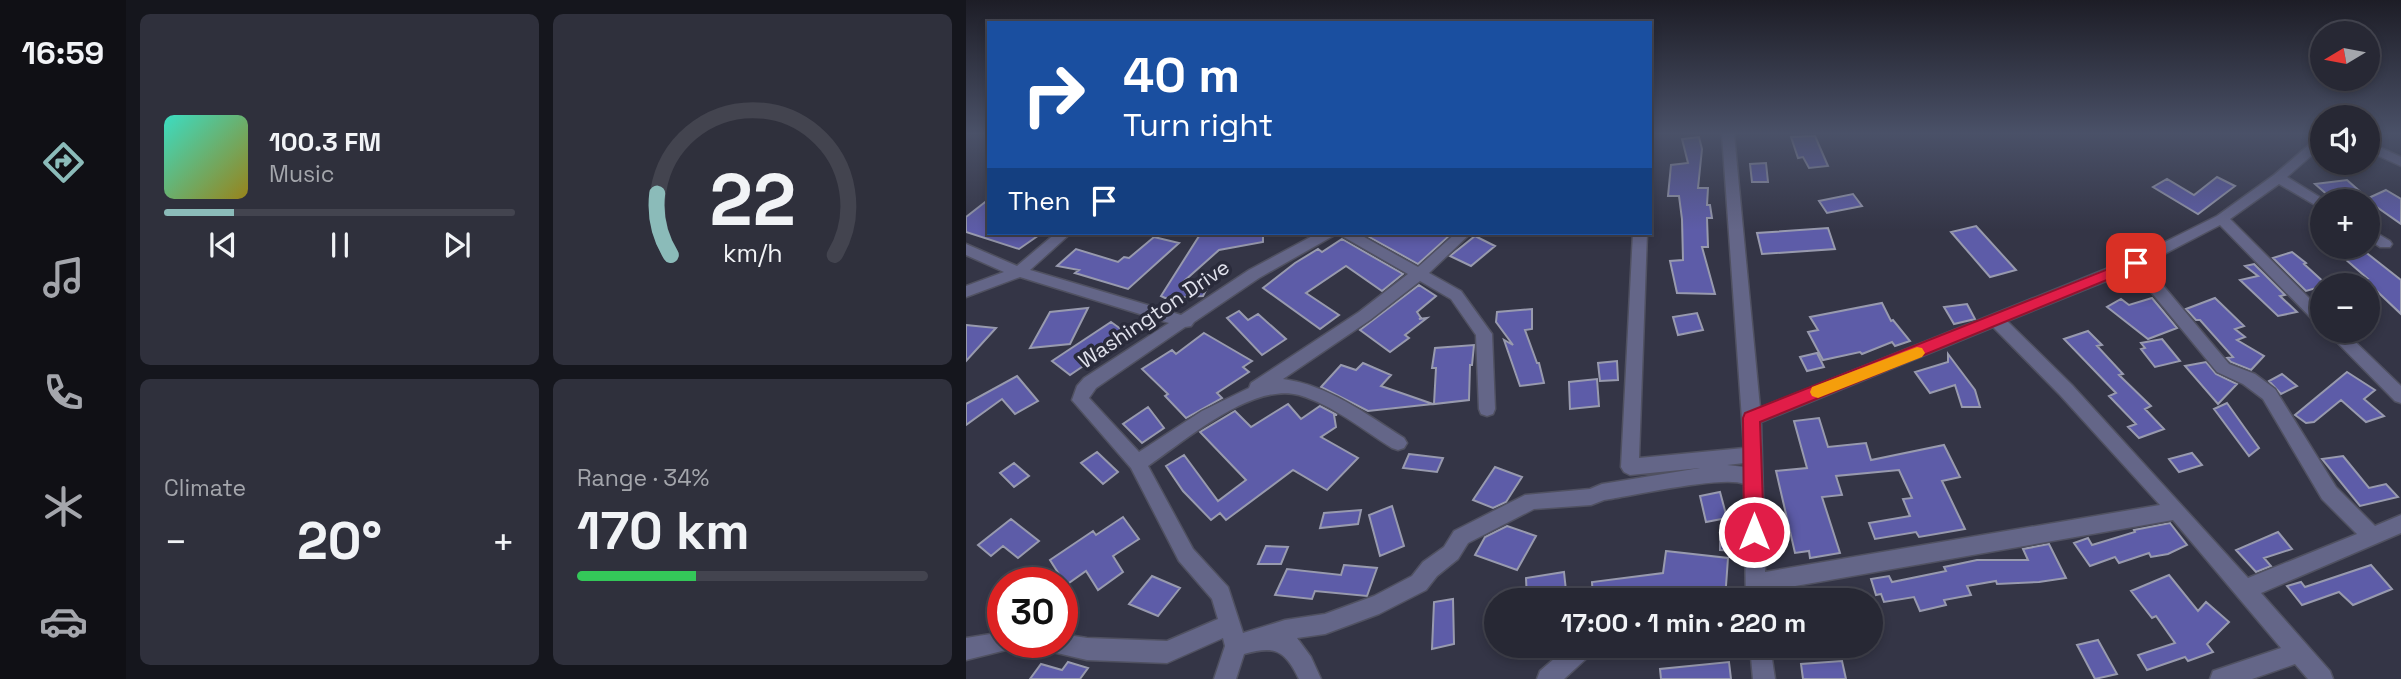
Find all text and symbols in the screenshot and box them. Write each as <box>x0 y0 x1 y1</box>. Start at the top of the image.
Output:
north arrow <box>2310 21 2380 91</box>
map controls <box>2310 21 2380 343</box>
text: 16:59 <box>22 33 104 73</box>
text: 40 m <box>1123 44 1240 106</box>
icon: right <box>1008 49 1099 140</box>
text: Turn right <box>1123 105 1273 145</box>
button: sound <box>2310 105 2380 175</box>
text: 100.3 FM <box>269 125 381 159</box>
icon: directions <box>39 138 88 187</box>
text: 22 <box>709 154 796 247</box>
text: Music <box>269 159 334 189</box>
icon: arrive <box>1085 182 1123 220</box>
text: Then <box>1008 184 1071 218</box>
button: + <box>2310 189 2380 259</box>
icon: previous <box>204 226 242 264</box>
icon: pause <box>321 226 359 264</box>
icon: next <box>438 226 476 264</box>
pin <box>2106 233 2166 293</box>
text: km/h <box>723 237 782 269</box>
icon: arrive <box>2117 244 2155 282</box>
icon: music <box>39 253 88 302</box>
street label: Washington Drive <box>1073 253 1234 374</box>
button: − <box>2310 273 2380 343</box>
icon: phone <box>39 368 88 417</box>
text: Range · 34% <box>577 463 709 493</box>
text: Climate <box>164 473 246 503</box>
icon: climate <box>39 482 88 531</box>
position arrow <box>1717 495 1791 569</box>
text: 170 km <box>577 498 750 564</box>
text: 20° <box>297 508 382 574</box>
text: − <box>164 518 188 566</box>
text: + <box>491 518 515 566</box>
speed limit sign: 30 <box>987 567 1078 658</box>
icon: car <box>39 597 88 646</box>
text: 17:00 · 1 min · 220 m <box>1561 606 1806 640</box>

